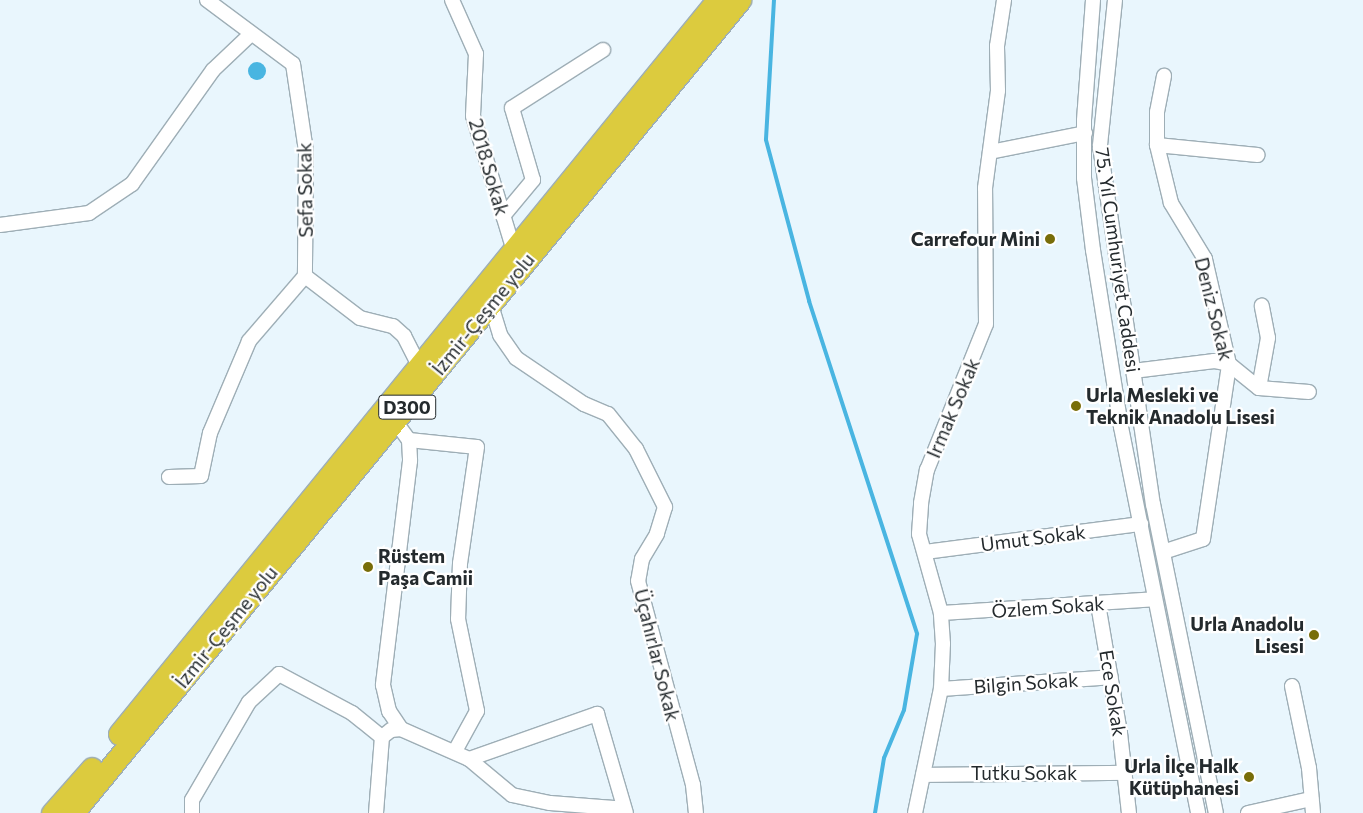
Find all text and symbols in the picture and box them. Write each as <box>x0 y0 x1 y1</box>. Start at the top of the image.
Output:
street label: 2018.Sokak <box>464 116 514 218</box>
street label: Sefa Sokak <box>293 142 317 238</box>
street label: 75. Yıl Cumhuriyet Caddesi <box>1091 146 1145 374</box>
place label: Carrefour Mini <box>911 228 1040 250</box>
marker: Carrefour Mini <box>1044 233 1056 245</box>
street label: İzmir-Çeşme yolu <box>427 249 539 379</box>
street label: Deniz Sokak <box>1190 255 1238 363</box>
street label: Irmak Sokak <box>922 355 984 461</box>
place label: Urla Mesleki ve Teknik Anadolu Lisesi <box>1086 384 1275 428</box>
road number: D300 <box>377 392 437 422</box>
marker: Urla Mesleki ve Teknik Anadolu Lisesi <box>1070 400 1082 412</box>
street label: Umut Sokak <box>979 520 1087 556</box>
place label: Rüstem Paşa Camii <box>378 545 473 589</box>
marker: Rüstem Paşa Camii <box>362 561 374 573</box>
street label: İzmir-Çeşme yolu <box>170 562 282 692</box>
street label: Üçahırlar Sokak <box>630 586 684 724</box>
street label: Özlem Sokak <box>991 592 1105 622</box>
place label: Urla Anadolu Lisesi <box>1190 613 1304 657</box>
marker: Urla Anadolu Lisesi <box>1308 629 1320 641</box>
street label: Ece Sokak <box>1095 648 1131 738</box>
street label: Bilgin Sokak <box>973 668 1079 698</box>
place label: Urla İlçe Halk Kütüphanesi <box>1124 755 1239 799</box>
street label: Tutku Sokak <box>971 762 1077 784</box>
marker: Urla İlçe Halk Kütüphanesi <box>1243 771 1255 783</box>

